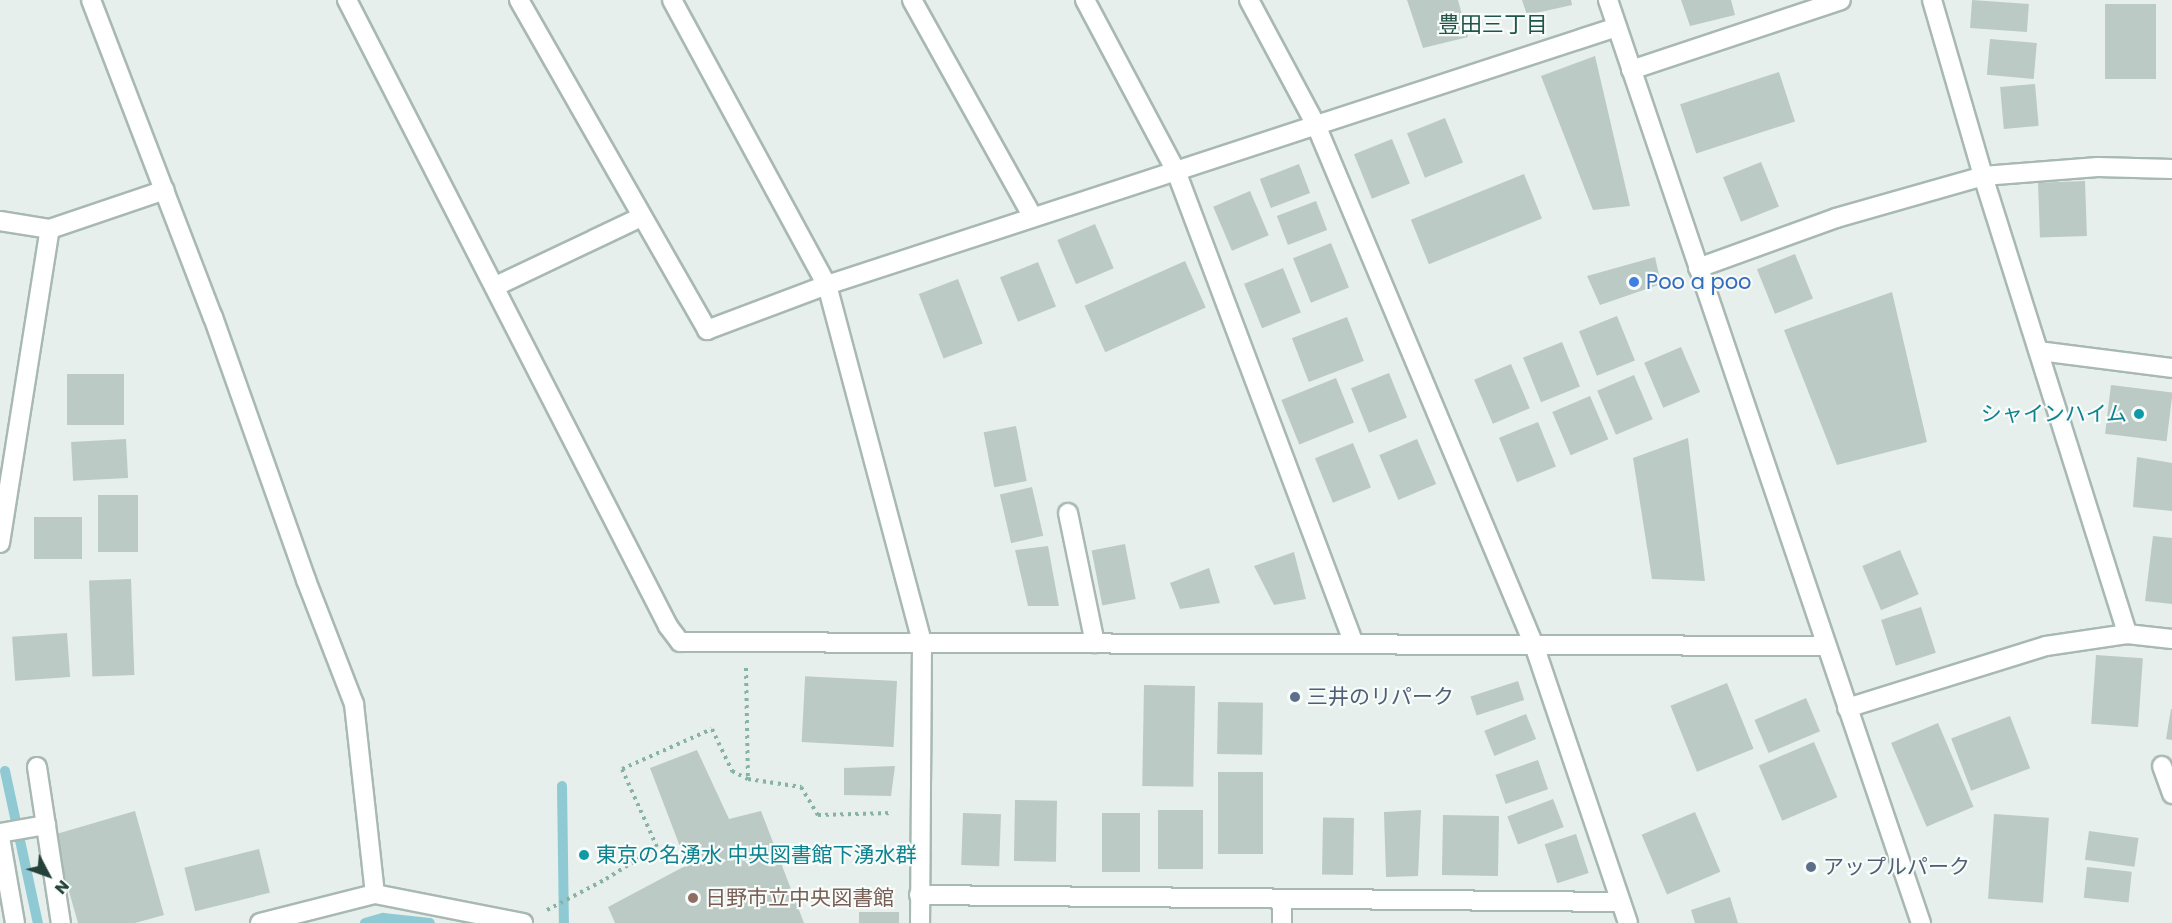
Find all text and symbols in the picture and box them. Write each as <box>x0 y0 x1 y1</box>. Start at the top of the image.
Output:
district label: 豊田三丁目 <box>1438 12 1548 38</box>
place label: Poo a poo <box>1646 269 1752 295</box>
marker: Poo a poo <box>1627 275 1641 289</box>
place label: シャインハイム <box>1980 401 2127 427</box>
marker: シャインハイム <box>2132 407 2146 421</box>
place label: 三井のリパーク <box>1307 684 1454 710</box>
marker: 三井のリパーク <box>1288 690 1302 704</box>
place label: 東京の名湧水 中央図書館下湧水群 <box>596 842 917 868</box>
north arrow <box>18 845 78 905</box>
marker: 東京の名湧水 中央図書館下湧水群 <box>577 848 591 862</box>
place label: アップルパーク <box>1823 854 1970 880</box>
marker: アップルパーク <box>1804 860 1818 874</box>
text: N <box>49 875 75 899</box>
place label: 日野市立中央図書館 <box>705 885 894 911</box>
marker: 日野市立中央図書館 <box>686 891 700 905</box>

